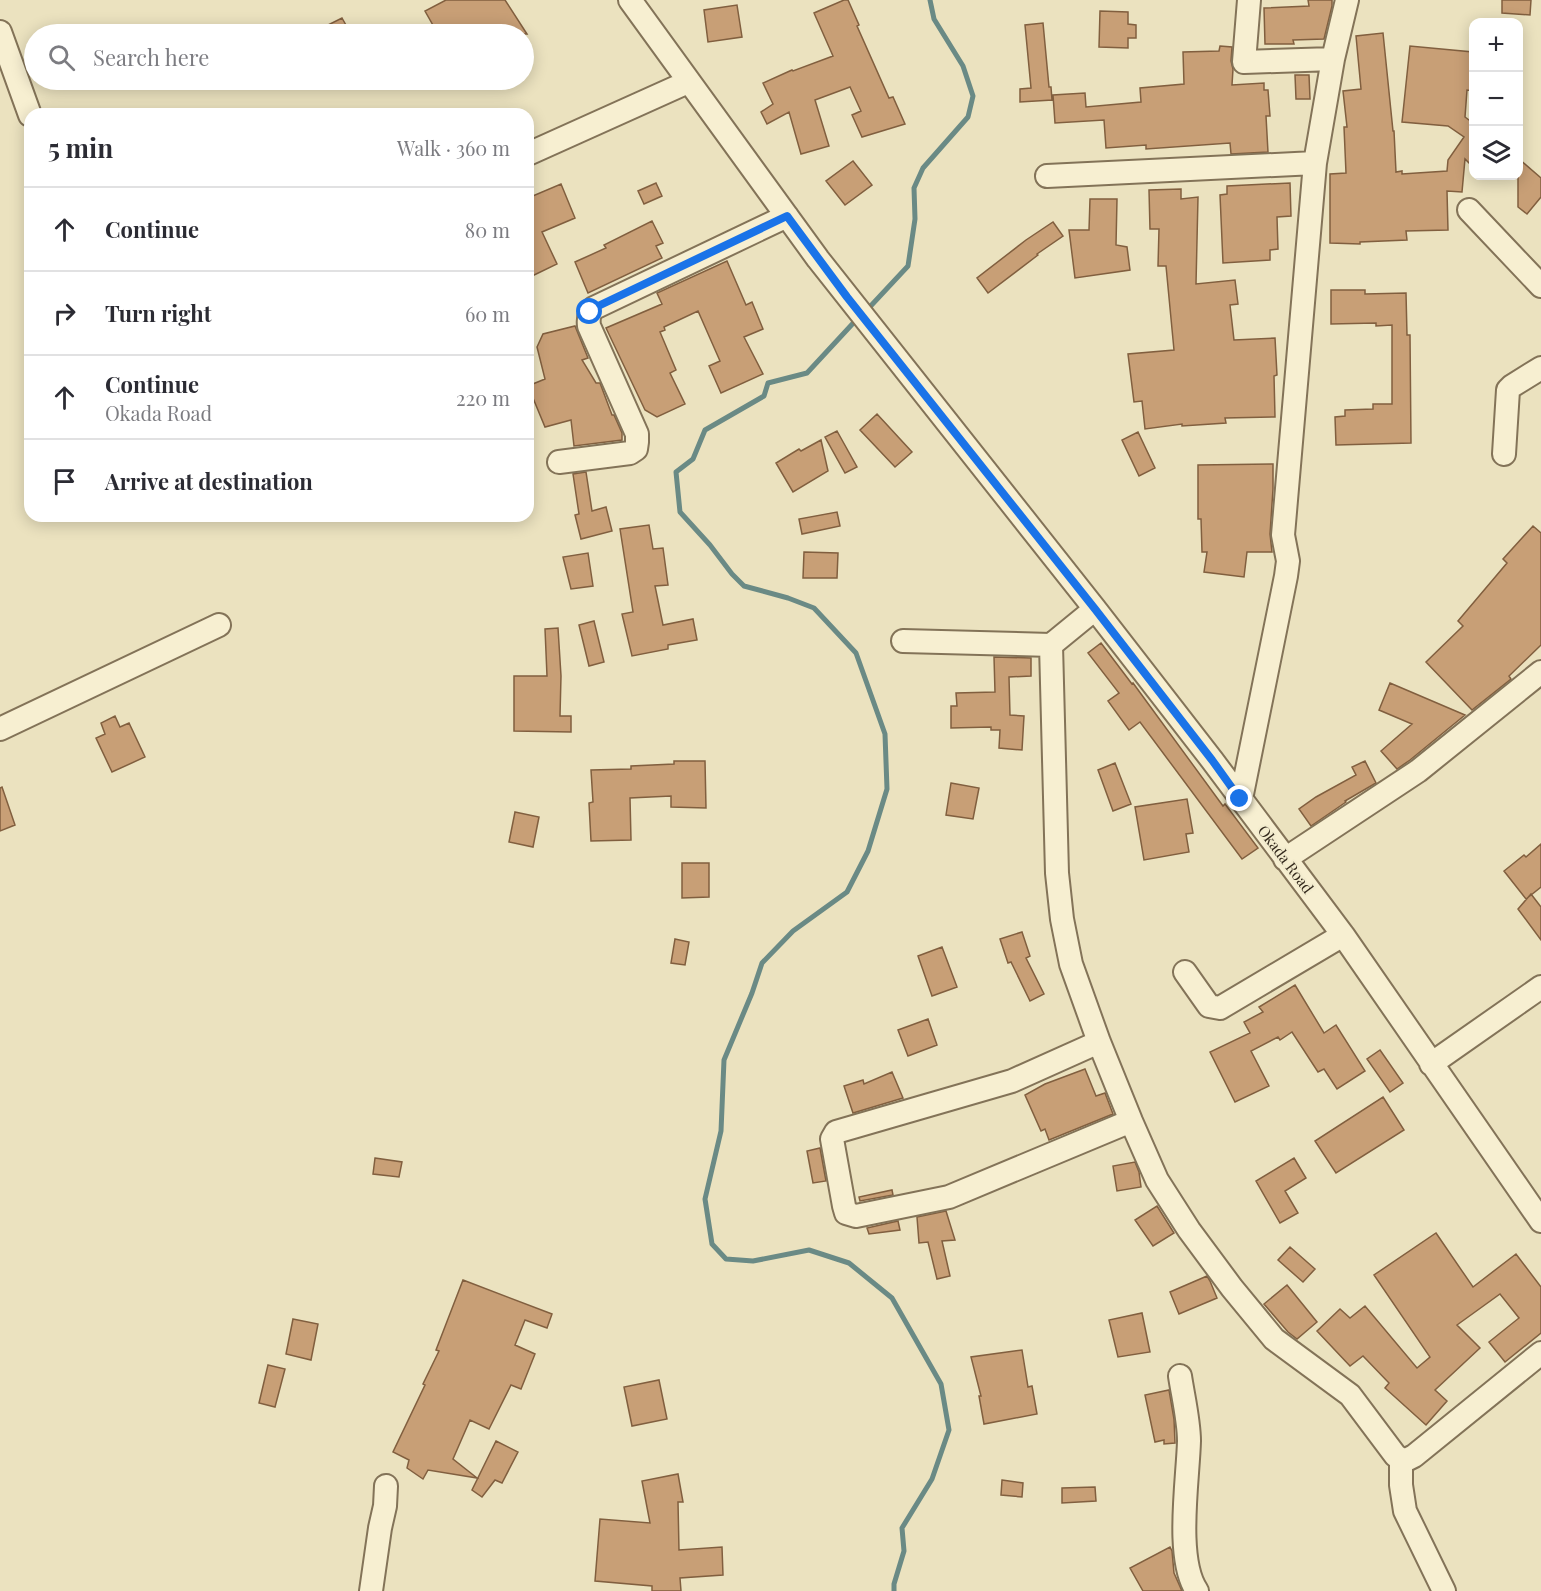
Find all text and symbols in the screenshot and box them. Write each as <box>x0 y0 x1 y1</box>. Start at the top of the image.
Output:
map controls <box>1469 18 1523 180</box>
button: + <box>1469 18 1523 72</box>
search box <box>24 24 534 90</box>
icon: search <box>45 41 78 74</box>
text: Search here <box>93 42 209 72</box>
button: − <box>1469 72 1523 126</box>
button: layers <box>1469 126 1523 180</box>
text: 5 min <box>48 130 113 165</box>
text: Walk · 360 m <box>397 134 510 161</box>
icon: ahead <box>48 213 81 246</box>
text: Continue <box>105 214 199 244</box>
text: 80 m <box>465 216 510 243</box>
icon: right <box>48 297 81 330</box>
text: Turn right <box>105 298 211 328</box>
route start <box>576 298 602 324</box>
text: 60 m <box>465 300 510 327</box>
text: Continue <box>105 369 199 399</box>
icon: ahead <box>48 381 81 414</box>
text: 220 m <box>456 384 510 411</box>
text: Okada Road <box>105 399 212 426</box>
icon: arrive <box>48 465 81 498</box>
text: Arrive at destination <box>105 466 313 496</box>
route end <box>1226 785 1252 811</box>
street label: Okada Road <box>1254 821 1318 897</box>

